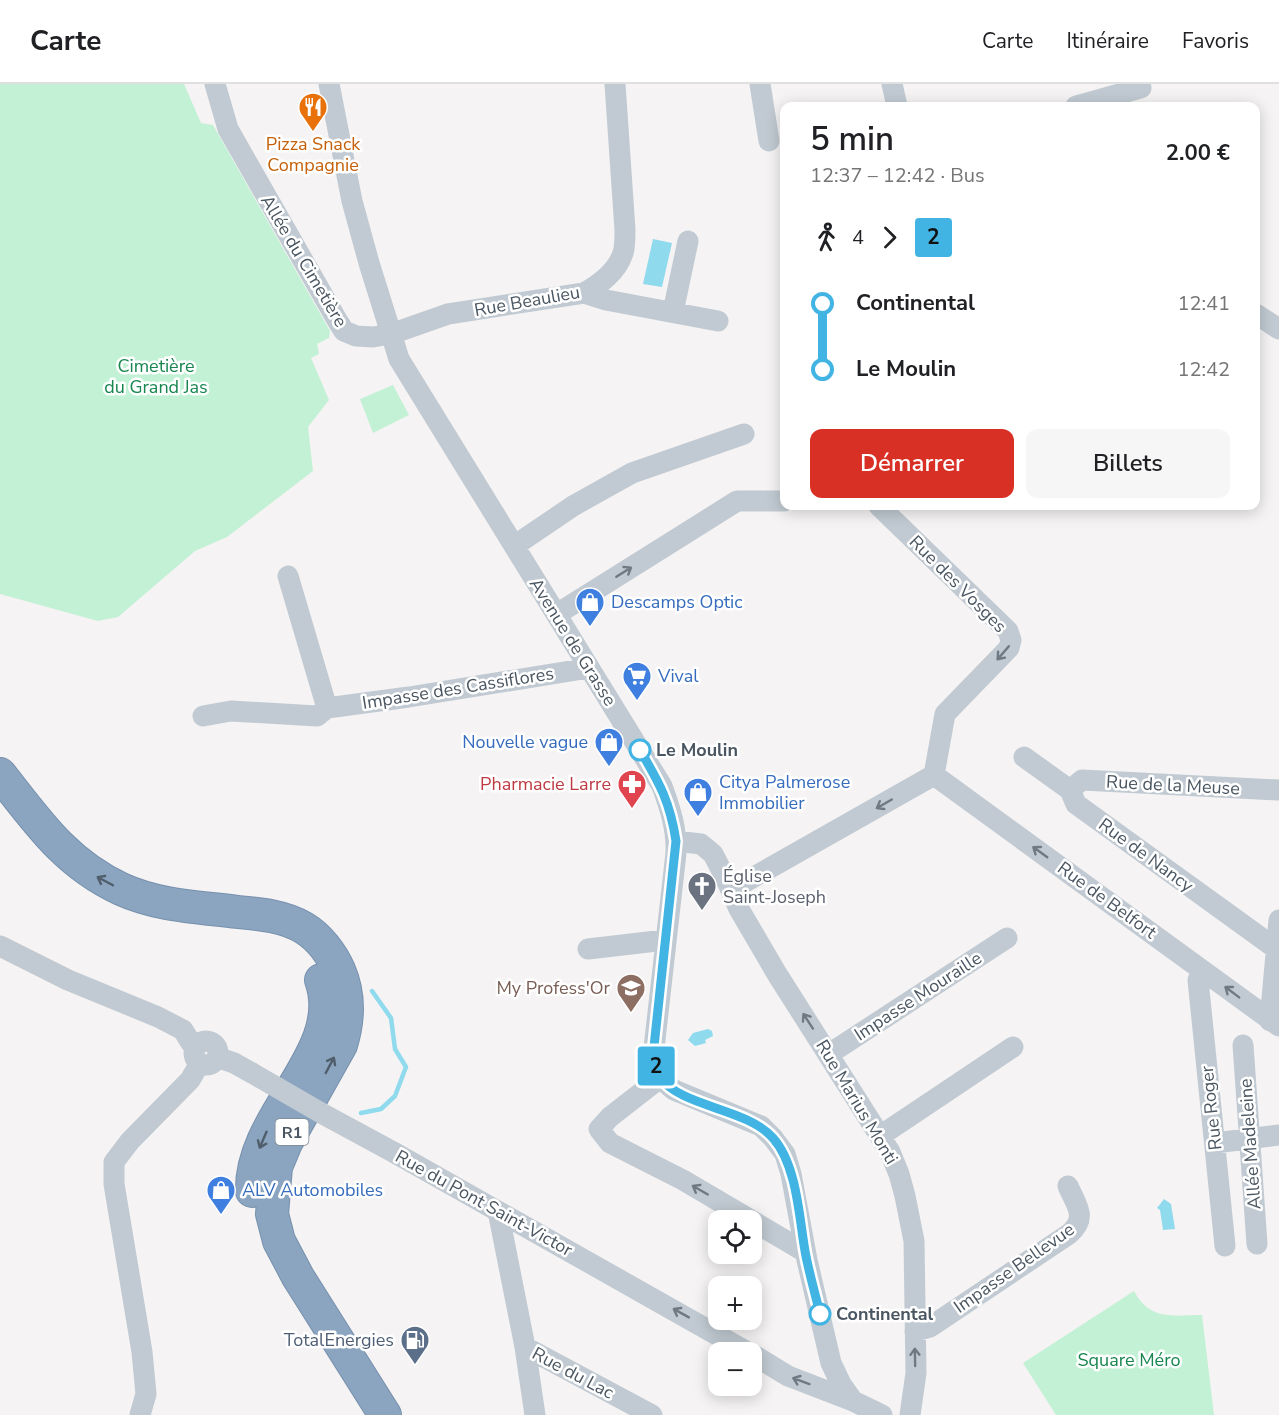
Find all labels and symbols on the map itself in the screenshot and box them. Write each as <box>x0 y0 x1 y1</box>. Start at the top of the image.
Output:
restaurant icon: Pizza Snack Compagnie <box>297 91 329 133</box>
place label: Pizza Snack Compagnie <box>266 132 361 177</box>
street label: Allée du Cimetière <box>255 191 353 331</box>
street label: Rue Beaulieu <box>472 280 582 322</box>
park label: Cimetière du Grand Jas <box>104 354 208 399</box>
street label: Rue des Vosges <box>904 530 1012 638</box>
one-way arrow <box>615 566 632 578</box>
street label: Avenue de Grasse <box>524 574 622 710</box>
shop icon: Descamps Optic <box>574 586 606 628</box>
place label: Descamps Optic <box>611 590 743 614</box>
one-way arrow <box>996 645 1009 661</box>
supermarket icon: Vival <box>621 660 653 702</box>
street label: Impasse des Cassiflores <box>361 661 555 715</box>
place label: Vival <box>657 664 699 688</box>
shop icon: Nouvelle vague <box>593 726 625 768</box>
place label: Nouvelle vague <box>462 730 588 754</box>
place label: Le Moulin <box>656 738 738 762</box>
marker: Le Moulin <box>629 739 651 761</box>
pharmacy icon: Pharmacie Larre <box>616 768 648 810</box>
place label: Citya Palmerose Immobilier <box>719 770 850 815</box>
street label: Rue de la Meuse <box>1106 770 1240 800</box>
place label: Pharmacie Larre <box>480 772 611 796</box>
shop icon: Citya Palmerose Immobilier <box>682 776 714 818</box>
one-way arrow <box>876 799 893 811</box>
street label: Rue de Nancy <box>1094 812 1199 898</box>
one-way arrow <box>1033 846 1049 858</box>
street label: Rue de Belfort <box>1053 856 1162 944</box>
place label: Église Saint-Joseph <box>723 864 826 909</box>
church icon: Église Saint-Joseph <box>686 870 718 912</box>
one-way arrow <box>97 875 115 886</box>
street label: Impasse Mouraille <box>850 946 986 1046</box>
school or university icon: My Profess'Or <box>615 972 647 1014</box>
place label: My Profess'Or <box>496 976 611 1000</box>
one-way arrow <box>1224 986 1240 998</box>
one-way arrow <box>801 1013 813 1030</box>
street label: Rue Marius Monti <box>810 1035 904 1169</box>
line badge: 2 <box>636 1046 676 1086</box>
one-way arrow <box>324 1057 336 1074</box>
street label: Rue Roger <box>1195 1064 1227 1151</box>
street label: Allée Madeleine <box>1233 1078 1267 1210</box>
road number: R1 <box>276 1119 308 1145</box>
one-way arrow <box>257 1131 268 1149</box>
street label: Rue du Pont Saint-Victor <box>391 1144 577 1262</box>
shop icon: ALV Automobiles <box>205 1174 237 1216</box>
place label: ALV Automobiles <box>242 1178 383 1202</box>
one-way arrow <box>692 1184 709 1196</box>
street label: Impasse Bellevue <box>949 1217 1079 1319</box>
place label: Continental <box>836 1302 934 1326</box>
marker: Continental <box>809 1303 831 1325</box>
one-way arrow <box>672 1307 690 1318</box>
fuel station icon: TotalEnergies <box>399 1324 431 1366</box>
place label: TotalEnergies <box>284 1328 394 1352</box>
street label: Rue du Lac <box>528 1341 618 1405</box>
one-way arrow <box>910 1348 921 1367</box>
park label: Square Méro <box>1077 1348 1181 1372</box>
one-way arrow <box>792 1375 810 1386</box>

